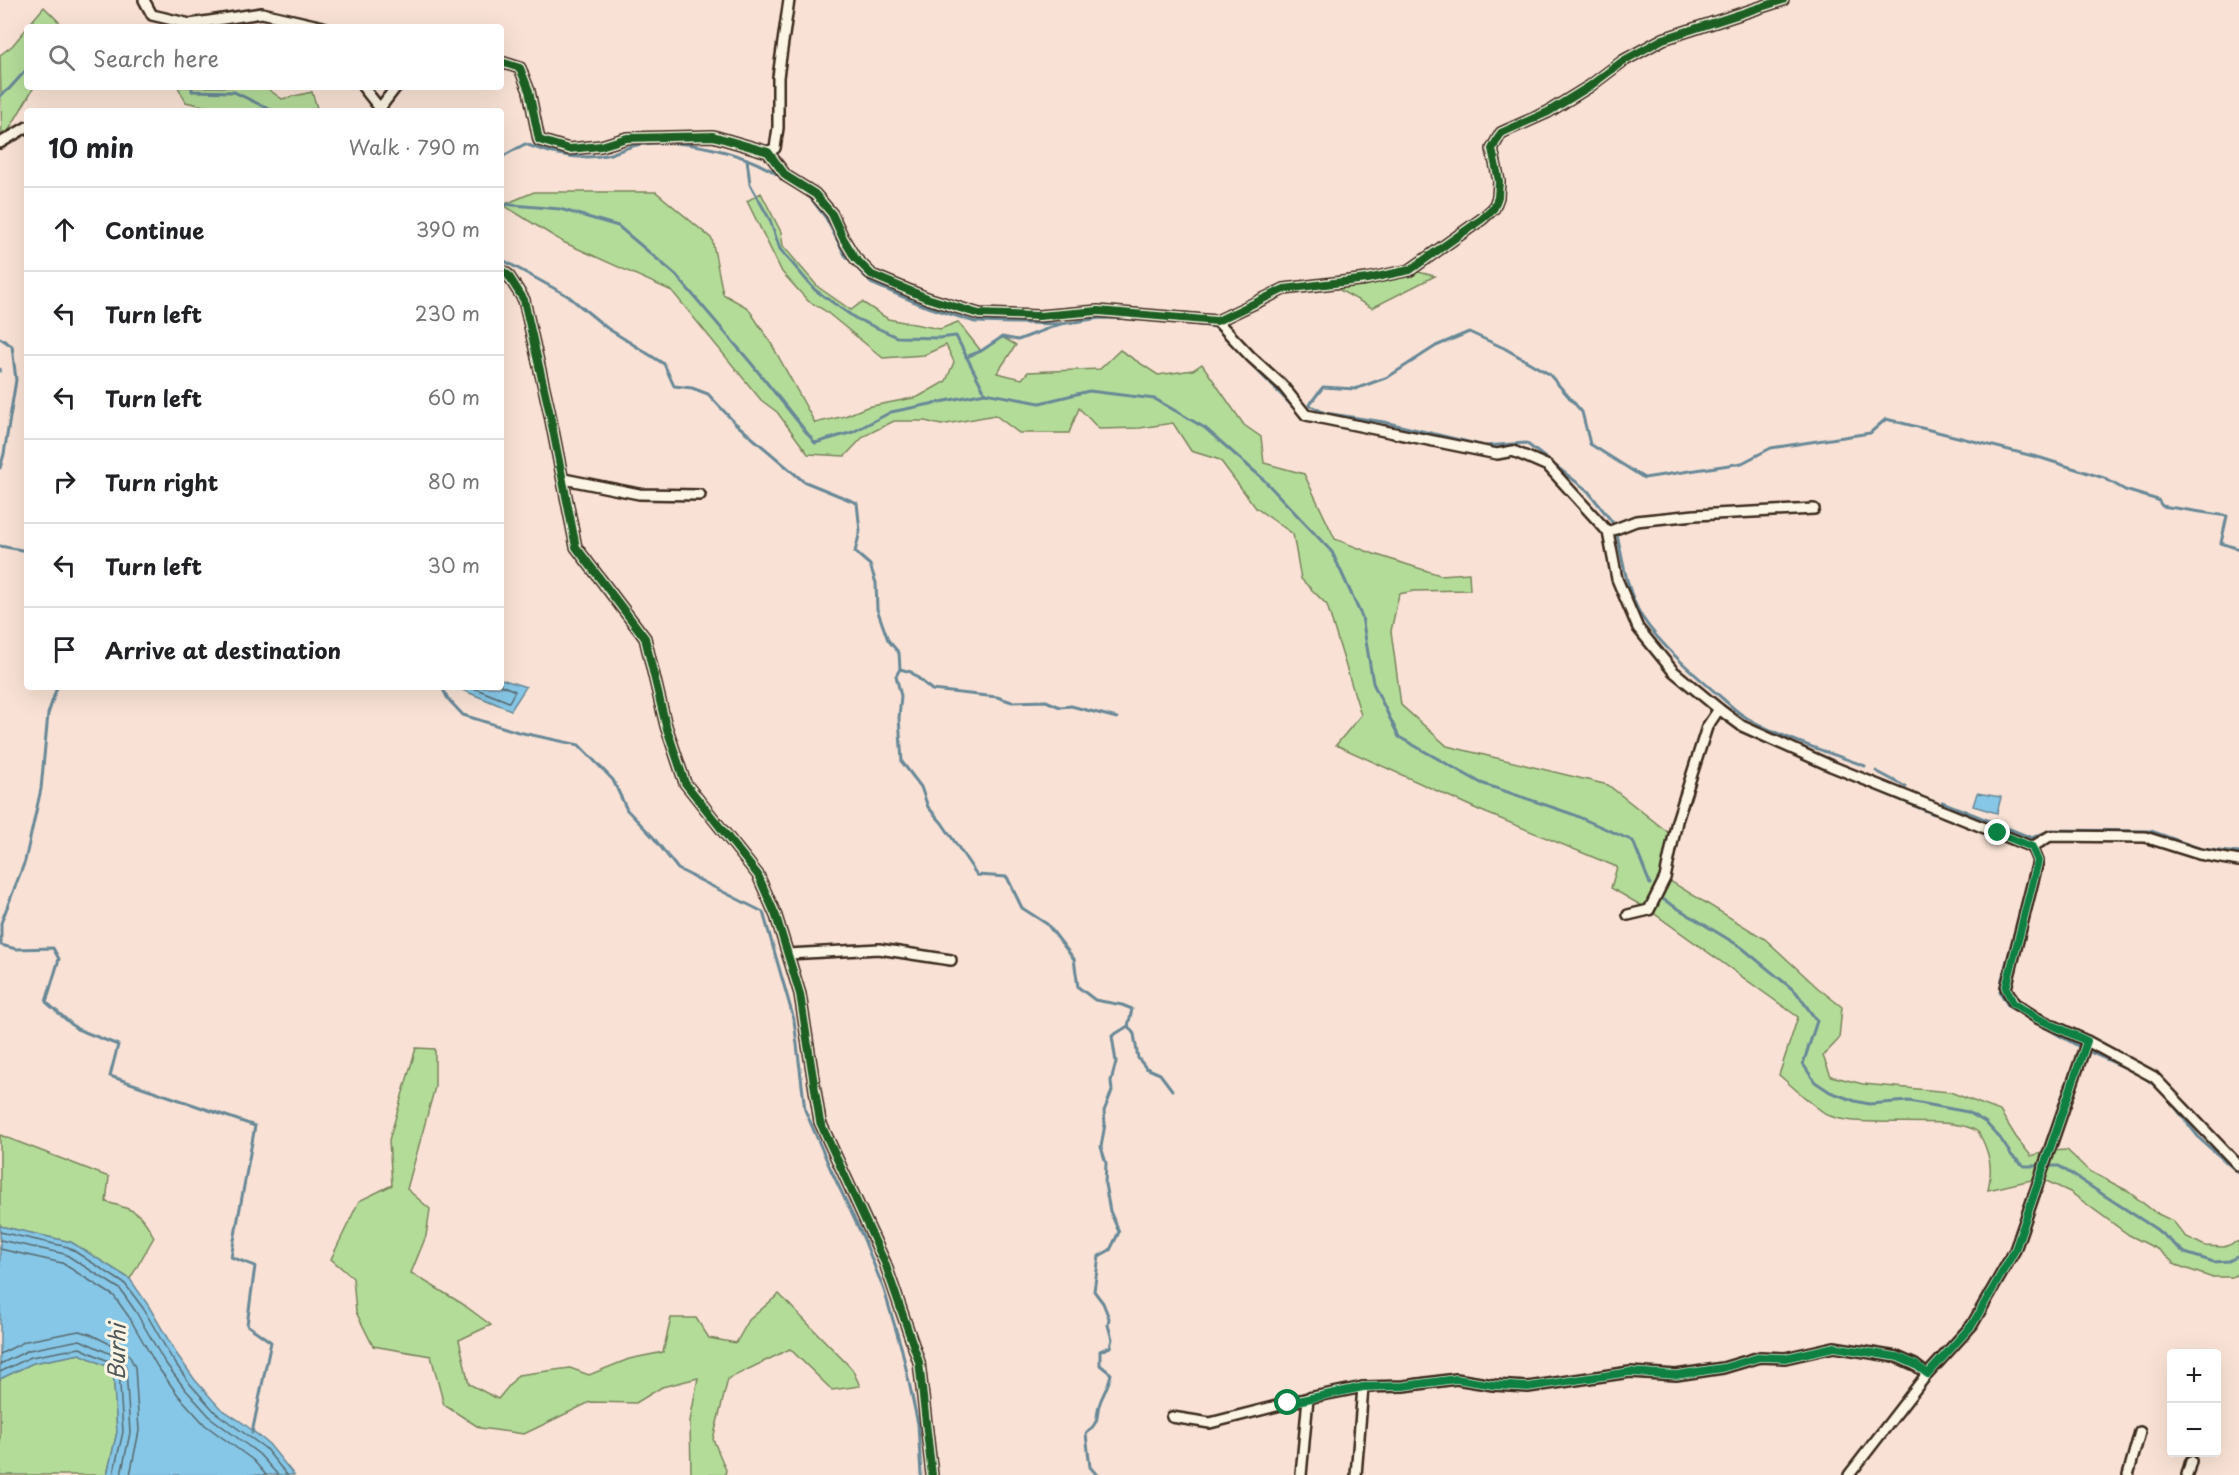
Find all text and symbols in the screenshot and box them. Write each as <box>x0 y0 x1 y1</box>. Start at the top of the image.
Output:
search box <box>24 24 504 90</box>
icon: search <box>45 41 78 74</box>
text: Search here <box>93 41 219 74</box>
text: 10 min <box>48 128 134 167</box>
text: Walk · 790 m <box>349 132 480 162</box>
icon: ahead <box>48 213 81 246</box>
text: Continue <box>105 213 204 246</box>
text: 390 m <box>416 214 480 244</box>
icon: left <box>48 297 81 330</box>
text: Turn left <box>105 297 202 330</box>
text: 230 m <box>415 298 480 328</box>
icon: left <box>48 381 81 414</box>
text: Turn left <box>105 381 202 414</box>
text: 60 m <box>428 382 480 412</box>
icon: right <box>48 465 81 498</box>
text: Turn right <box>105 465 218 498</box>
text: 80 m <box>428 466 480 496</box>
icon: left <box>48 549 81 582</box>
text: Turn left <box>105 549 202 582</box>
text: 30 m <box>427 550 480 580</box>
icon: arrive <box>48 633 81 666</box>
text: Arrive at destination <box>105 633 341 666</box>
route end <box>1984 819 2010 845</box>
water label: Burhi <box>99 1320 133 1380</box>
map controls <box>2167 1349 2221 1457</box>
button: + <box>2167 1349 2221 1403</box>
route start <box>1274 1389 1300 1415</box>
button: − <box>2167 1403 2221 1457</box>

